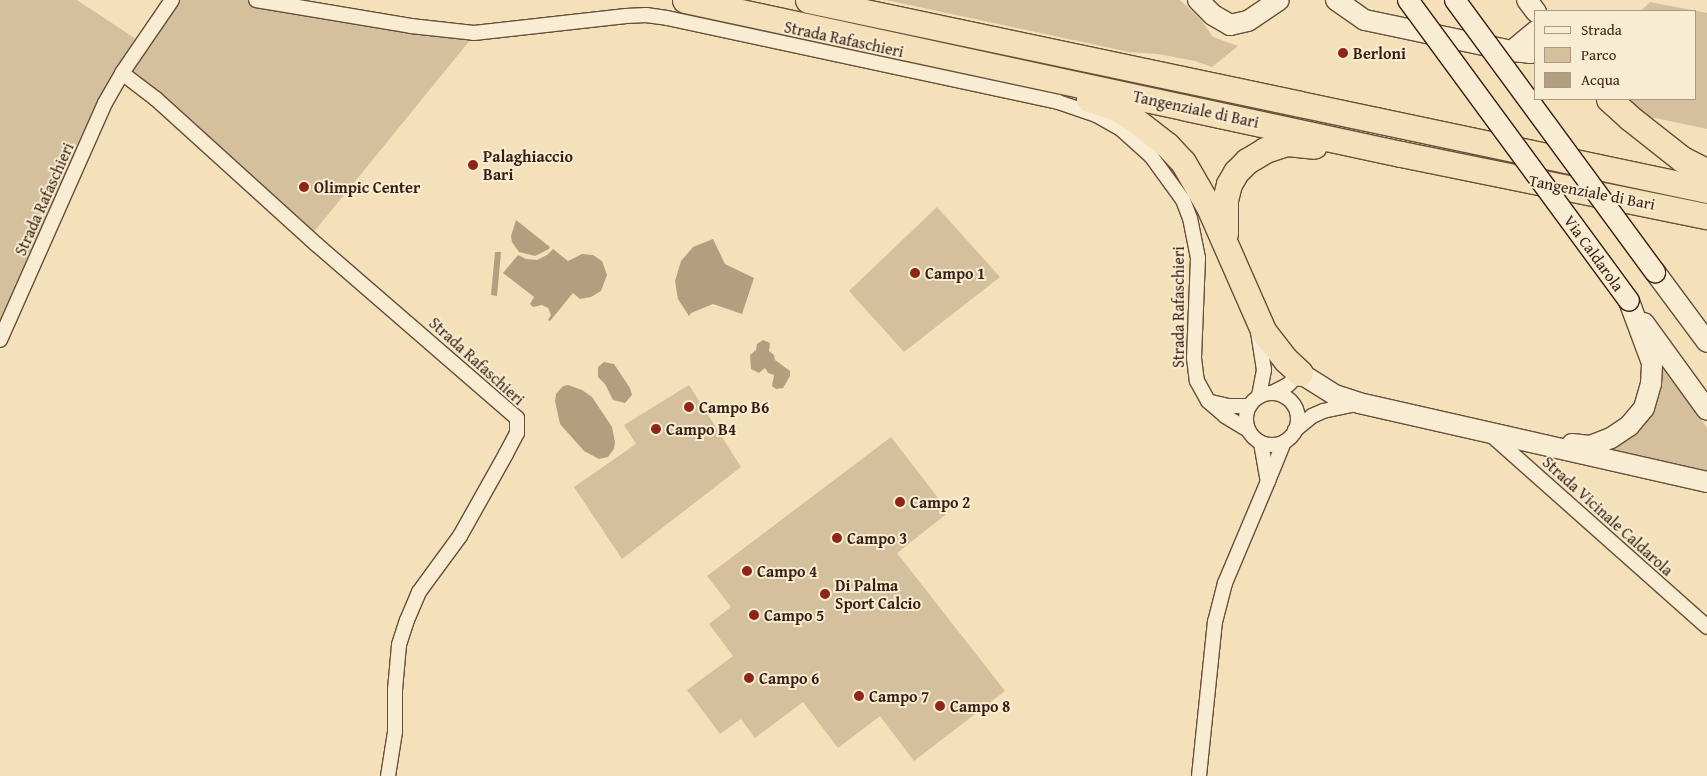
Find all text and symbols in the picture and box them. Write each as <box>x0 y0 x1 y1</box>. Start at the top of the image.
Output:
legend <box>1534 10 1697 100</box>
street label: Strada Rafaschieri <box>782 17 906 61</box>
text: Strada <box>1581 19 1622 40</box>
place label: Berloni <box>1353 43 1406 63</box>
text: Parco <box>1581 44 1616 65</box>
marker: Berloni <box>1337 47 1349 59</box>
text: Acqua <box>1581 69 1620 90</box>
street label: Tangenziale di Bari <box>1131 86 1261 132</box>
street label: Strada Rafaschieri <box>10 139 78 259</box>
place label: Palaghiaccio Bari <box>483 146 573 184</box>
marker: Palaghiaccio Bari <box>467 159 479 171</box>
street label: Tangenziale di Bari <box>1527 170 1657 214</box>
place label: Olimpic Center <box>314 177 420 197</box>
marker: Olimpic Center <box>298 181 310 193</box>
street label: Via Caldarola <box>1560 211 1628 295</box>
street label: Strada Rafaschieri <box>1168 246 1188 368</box>
place label: Campo 1 <box>925 263 985 283</box>
marker: Campo 1 <box>909 267 921 279</box>
street label: Strada Rafaschieri <box>425 313 529 409</box>
place label: Campo B6 <box>699 397 769 417</box>
marker: Campo B6 <box>683 401 695 413</box>
place label: Campo B4 <box>666 419 736 439</box>
marker: Campo B4 <box>650 423 662 435</box>
street label: Strada Vicinale Caldarola <box>1539 452 1677 580</box>
place label: Campo 2 <box>910 492 970 512</box>
marker: Campo 2 <box>894 496 906 508</box>
place label: Campo 3 <box>847 528 907 548</box>
marker: Campo 3 <box>831 532 843 544</box>
place label: Campo 4 <box>757 561 817 581</box>
marker: Campo 4 <box>741 565 753 577</box>
place label: Di Palma Sport Calcio <box>835 575 921 613</box>
marker: Di Palma Sport Calcio <box>819 588 831 600</box>
place label: Campo 5 <box>764 605 824 625</box>
marker: Campo 5 <box>748 609 760 621</box>
place label: Campo 6 <box>759 668 819 688</box>
marker: Campo 6 <box>743 672 755 684</box>
place label: Campo 7 <box>869 686 929 706</box>
marker: Campo 7 <box>853 690 865 702</box>
place label: Campo 8 <box>950 696 1010 716</box>
marker: Campo 8 <box>934 700 946 712</box>

